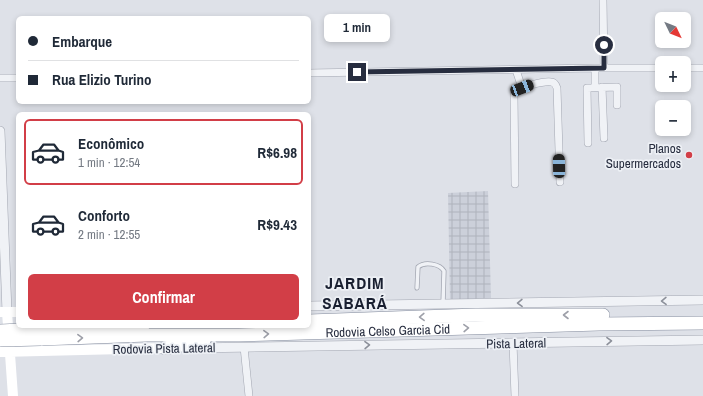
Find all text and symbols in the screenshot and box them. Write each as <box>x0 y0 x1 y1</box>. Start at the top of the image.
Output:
north arrow <box>655 12 691 48</box>
map controls <box>655 12 691 136</box>
callout: 1 min <box>324 14 390 42</box>
text: 1 min <box>343 19 371 36</box>
text: Embarque <box>52 31 112 52</box>
route start <box>595 36 613 54</box>
button: + <box>655 56 691 92</box>
route end <box>348 63 366 81</box>
text: Rua Elizio Turino <box>52 69 152 90</box>
car <box>509 78 535 98</box>
button: − <box>655 100 691 136</box>
text: Econômico <box>78 133 144 154</box>
icon: car <box>30 134 66 170</box>
place label: Planos Supermercados <box>606 140 681 172</box>
text: R$6.98 <box>257 142 297 163</box>
marker: Planos Supermercados <box>684 150 694 160</box>
text: 1 min · 12:54 <box>78 154 140 171</box>
car <box>553 154 565 178</box>
text: Conforto <box>78 205 130 226</box>
icon: car <box>30 206 66 242</box>
text: R$9.43 <box>257 214 297 235</box>
text: 2 min · 12:55 <box>78 226 140 243</box>
district label: JARDIM SABARÁ <box>322 271 388 314</box>
button: Confirmar <box>28 274 299 320</box>
one-way arrow <box>661 297 667 305</box>
one-way arrow <box>517 299 523 307</box>
one-way arrow <box>563 311 569 319</box>
one-way arrow <box>419 313 425 321</box>
street label: Rodovia Celso Garcia Cid <box>325 321 450 341</box>
one-way arrow <box>463 324 469 332</box>
one-way arrow <box>263 330 269 339</box>
one-way arrow <box>77 334 83 342</box>
street label: Pista Lateral <box>486 334 546 353</box>
one-way arrow <box>606 337 612 346</box>
street label: Rodovia Pista Lateral <box>113 339 215 358</box>
one-way arrow <box>364 341 370 349</box>

